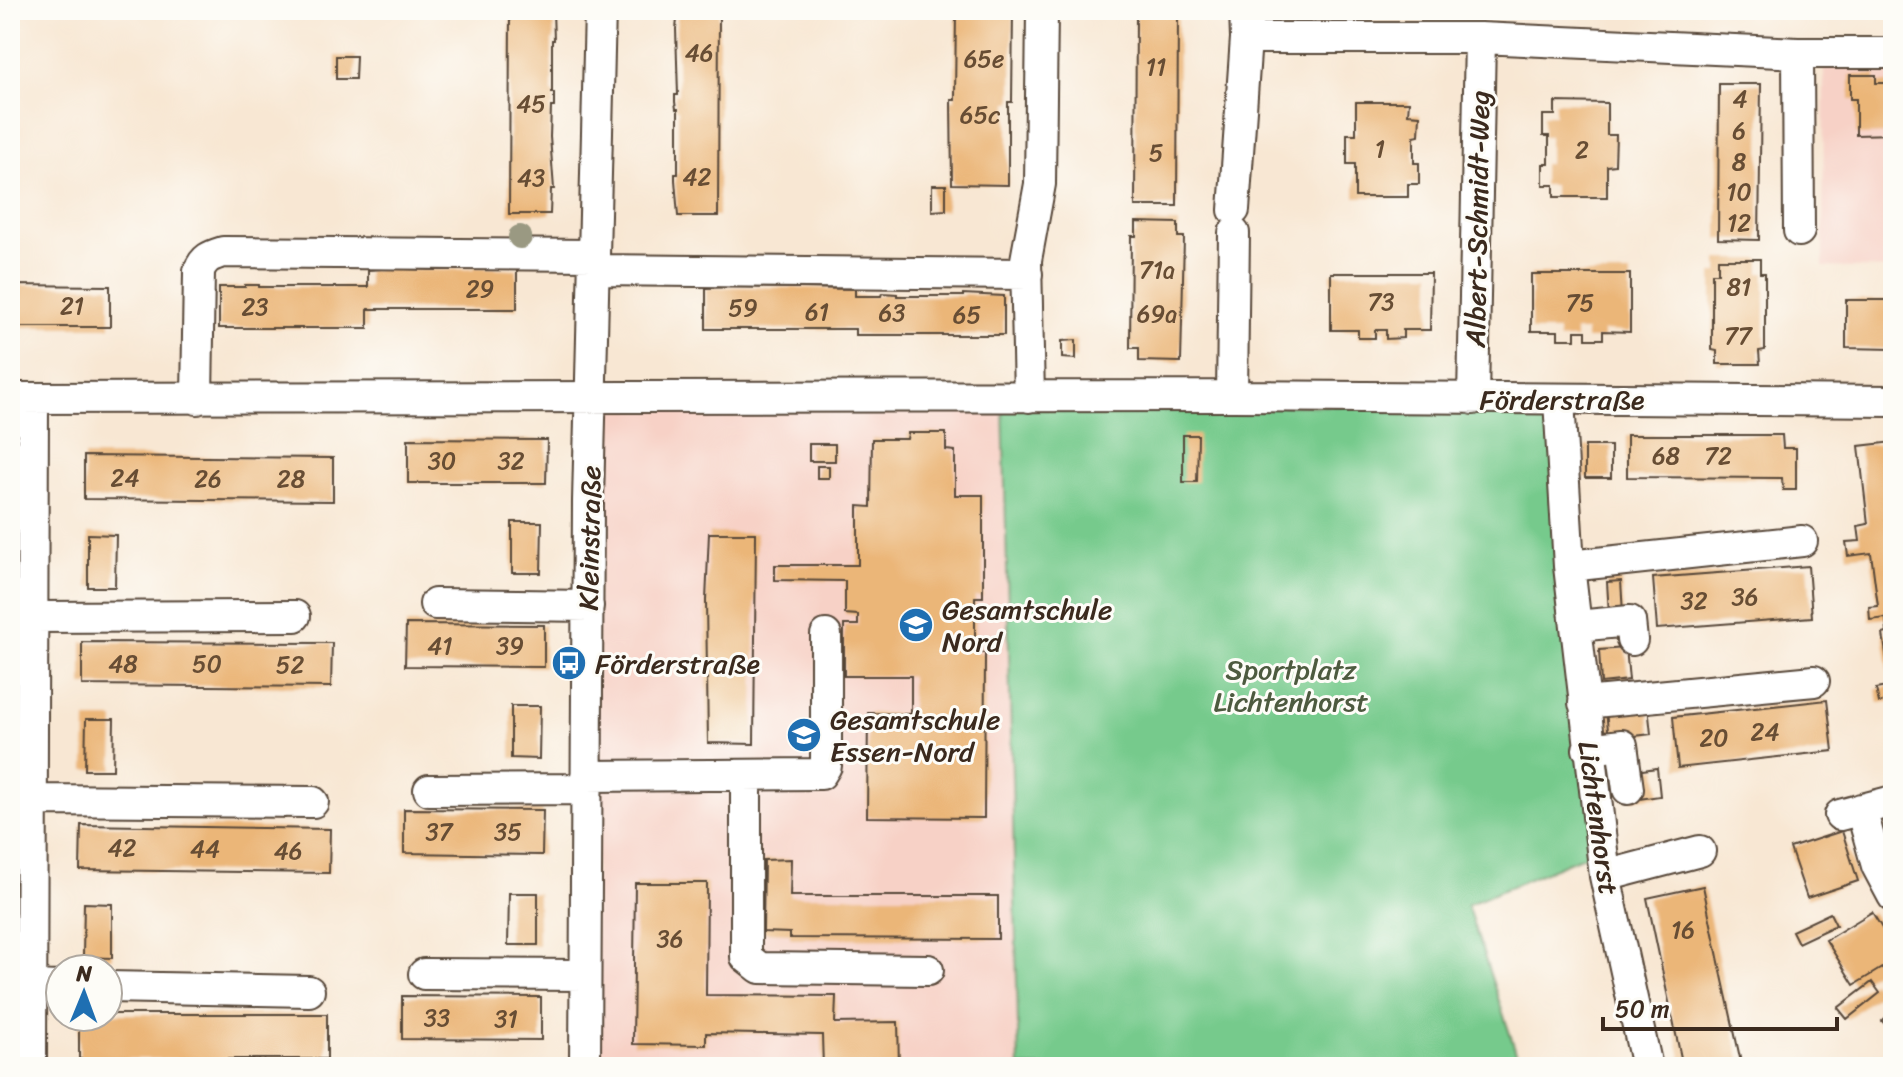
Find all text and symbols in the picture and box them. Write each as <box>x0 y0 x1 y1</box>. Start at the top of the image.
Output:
house number: 46 <box>685 32 713 74</box>
house number: 65e <box>964 38 1004 80</box>
house number: 11 <box>1146 46 1166 88</box>
house number: 4 <box>1733 78 1748 120</box>
house number: 45 <box>516 83 546 125</box>
street label: Albert-Schmidt-Weg <box>1451 90 1504 349</box>
house number: 65c <box>960 94 1000 136</box>
house number: 6 <box>1732 110 1746 152</box>
house number: 1 <box>1375 128 1385 170</box>
house number: 2 <box>1575 129 1589 171</box>
house number: 5 <box>1149 132 1163 174</box>
house number: 8 <box>1732 141 1746 183</box>
house number: 42 <box>683 156 712 198</box>
house number: 43 <box>517 157 545 199</box>
house number: 10 <box>1726 171 1752 213</box>
house number: 12 <box>1727 202 1751 244</box>
house number: 71a <box>1139 249 1175 291</box>
house number: 81 <box>1727 266 1751 308</box>
house number: 29 <box>466 268 494 310</box>
house number: 73 <box>1368 281 1394 323</box>
house number: 75 <box>1566 282 1594 324</box>
house number: 21 <box>60 285 84 327</box>
house number: 23 <box>241 286 269 328</box>
house number: 59 <box>728 287 758 329</box>
house number: 61 <box>805 291 829 333</box>
house number: 63 <box>879 292 905 334</box>
house number: 69a <box>1137 293 1177 335</box>
house number: 65 <box>953 294 981 336</box>
house number: 77 <box>1724 315 1753 357</box>
street label: Förderstraße <box>1479 375 1645 424</box>
house number: 68 <box>1652 435 1680 477</box>
house number: 72 <box>1704 435 1732 477</box>
house number: 30 <box>428 440 456 482</box>
house number: 32 <box>497 440 525 482</box>
house number: 24 <box>111 457 139 499</box>
house number: 26 <box>194 458 222 500</box>
house number: 28 <box>277 458 305 500</box>
street label: Kleinstraße <box>564 465 615 611</box>
house number: 36 <box>1732 576 1758 618</box>
house number: 32 <box>1680 580 1708 622</box>
place label: Gesamtschule Nord <box>942 585 1112 666</box>
school or university icon: Gesamtschule Nord <box>897 606 935 644</box>
house number: 41 <box>427 625 453 667</box>
house number: 39 <box>496 625 524 667</box>
place label: Förderstraße <box>595 639 760 688</box>
house number: 48 <box>108 643 138 685</box>
house number: 50 <box>192 643 222 685</box>
house number: 52 <box>276 644 304 686</box>
bus stop icon: Förderstraße <box>550 644 588 682</box>
park label: Sportplatz Lichtenhorst <box>1213 645 1369 726</box>
place label: Gesamtschule Essen-Nord <box>830 695 1000 776</box>
house number: 24 <box>1751 711 1779 753</box>
school or university icon: Gesamtschule Essen-Nord <box>785 716 823 754</box>
house number: 20 <box>1699 717 1729 759</box>
street label: Lichtenhorst <box>1563 738 1634 898</box>
house number: 37 <box>426 811 454 853</box>
house number: 35 <box>494 811 522 853</box>
house number: 42 <box>108 827 137 869</box>
house number: 44 <box>190 828 220 870</box>
house number: 46 <box>274 830 302 872</box>
house number: 16 <box>1671 909 1695 951</box>
house number: 36 <box>657 918 683 960</box>
north arrow <box>44 953 124 1033</box>
text: N <box>75 954 93 993</box>
scale bar <box>1603 981 1837 1031</box>
text: 50 m <box>1615 988 1670 1030</box>
house number: 33 <box>424 997 450 1039</box>
house number: 31 <box>494 998 518 1040</box>

